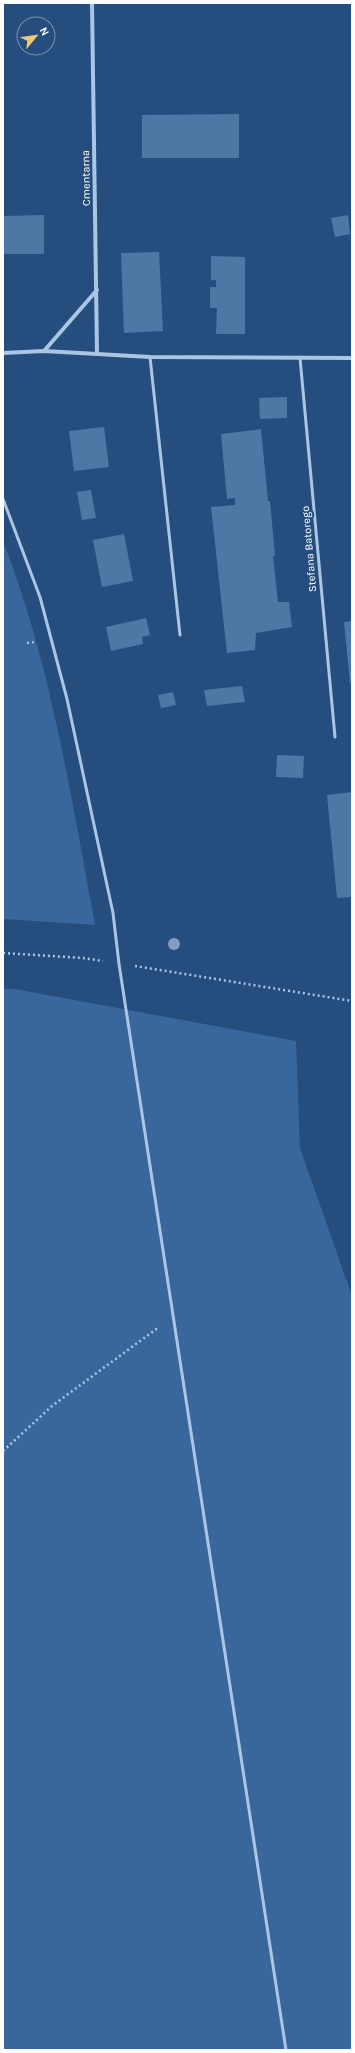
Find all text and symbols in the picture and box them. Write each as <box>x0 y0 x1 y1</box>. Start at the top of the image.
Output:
north arrow <box>16 16 56 56</box>
text: N <box>37 25 52 38</box>
street label: Cmentarna <box>79 150 93 206</box>
street label: Stefana Batorego <box>299 505 319 593</box>

